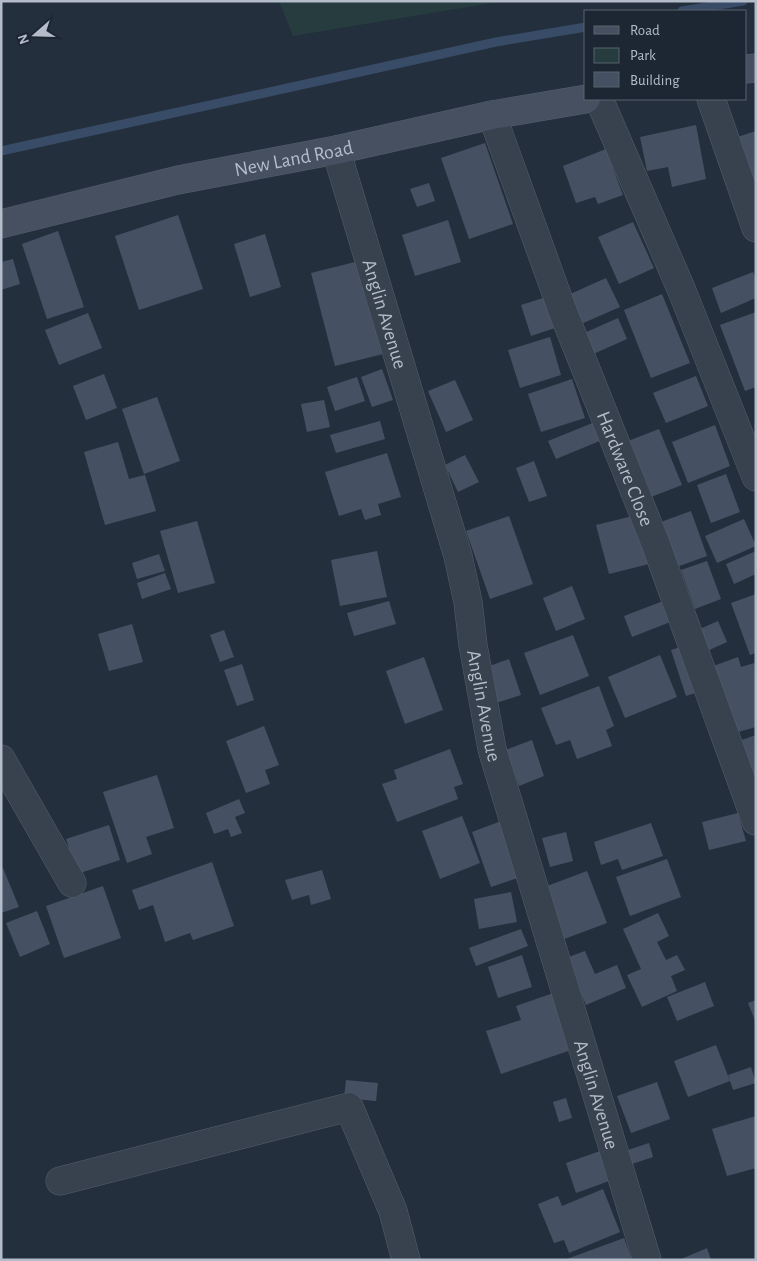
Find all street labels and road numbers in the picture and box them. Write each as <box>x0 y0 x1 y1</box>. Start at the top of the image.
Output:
street label: New Land Road <box>233 137 355 180</box>
street label: Anglin Avenue <box>358 257 410 371</box>
street label: Hardware Close <box>593 408 657 529</box>
street label: Anglin Avenue <box>463 648 504 764</box>
street label: Anglin Avenue <box>570 1038 622 1152</box>

